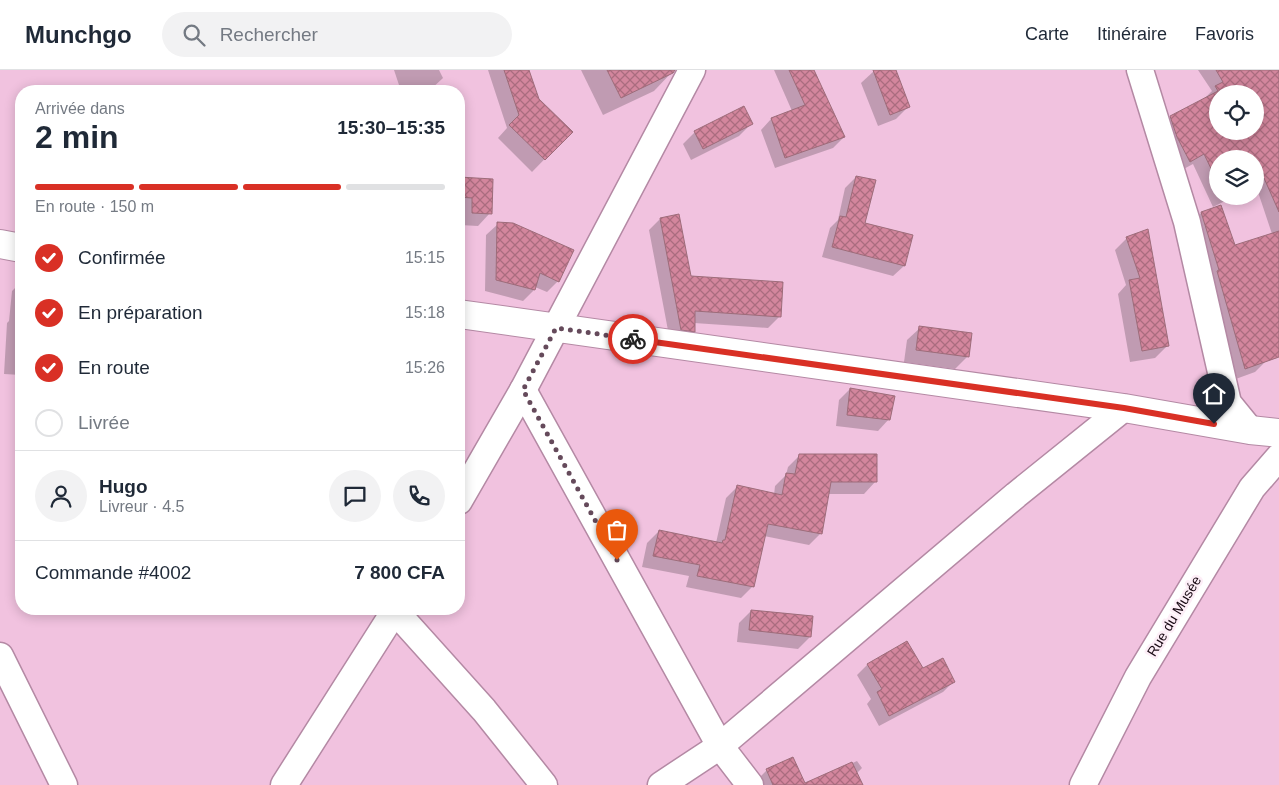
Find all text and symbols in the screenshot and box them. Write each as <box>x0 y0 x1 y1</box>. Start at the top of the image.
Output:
search box <box>162 12 512 57</box>
text: Munchgo <box>25 21 132 48</box>
icon: search <box>180 21 208 49</box>
text: Rechercher <box>220 24 318 45</box>
text: Carte <box>1025 24 1069 44</box>
text: Itinéraire <box>1097 24 1167 44</box>
text: Favoris <box>1195 24 1254 44</box>
map controls <box>1209 85 1264 205</box>
button: locate <box>1209 85 1264 140</box>
text: Arrivée dans <box>35 100 125 117</box>
text: 15:30–15:35 <box>337 117 445 138</box>
text: 2 min <box>35 119 119 155</box>
button: layers <box>1209 150 1264 205</box>
text: En route · 150 m <box>35 198 154 215</box>
icon: check <box>35 244 63 272</box>
text: Confirmée <box>78 247 166 268</box>
text: 15:15 <box>405 249 445 266</box>
icon: check <box>35 299 63 327</box>
text: En préparation <box>78 302 203 323</box>
text: 15:18 <box>405 304 445 321</box>
courier <box>608 314 658 364</box>
icon: bike <box>619 325 647 353</box>
icon: check <box>35 354 63 382</box>
text: En route <box>78 357 150 378</box>
text: 15:26 <box>405 359 445 376</box>
pin <box>1193 373 1235 424</box>
icon: home <box>1200 380 1228 408</box>
text: Livrée <box>78 412 130 433</box>
button: person <box>35 470 87 522</box>
button: chat <box>329 470 381 522</box>
button: phone <box>393 470 445 522</box>
text: Hugo <box>99 476 148 497</box>
text: Livreur · 4.5 <box>99 498 184 515</box>
pin <box>596 509 638 560</box>
icon: bag <box>603 516 631 544</box>
text: Commande #4002 <box>35 562 191 583</box>
text: 7 800 CFA <box>354 562 445 583</box>
street label: Rue du Musée <box>1144 573 1204 659</box>

